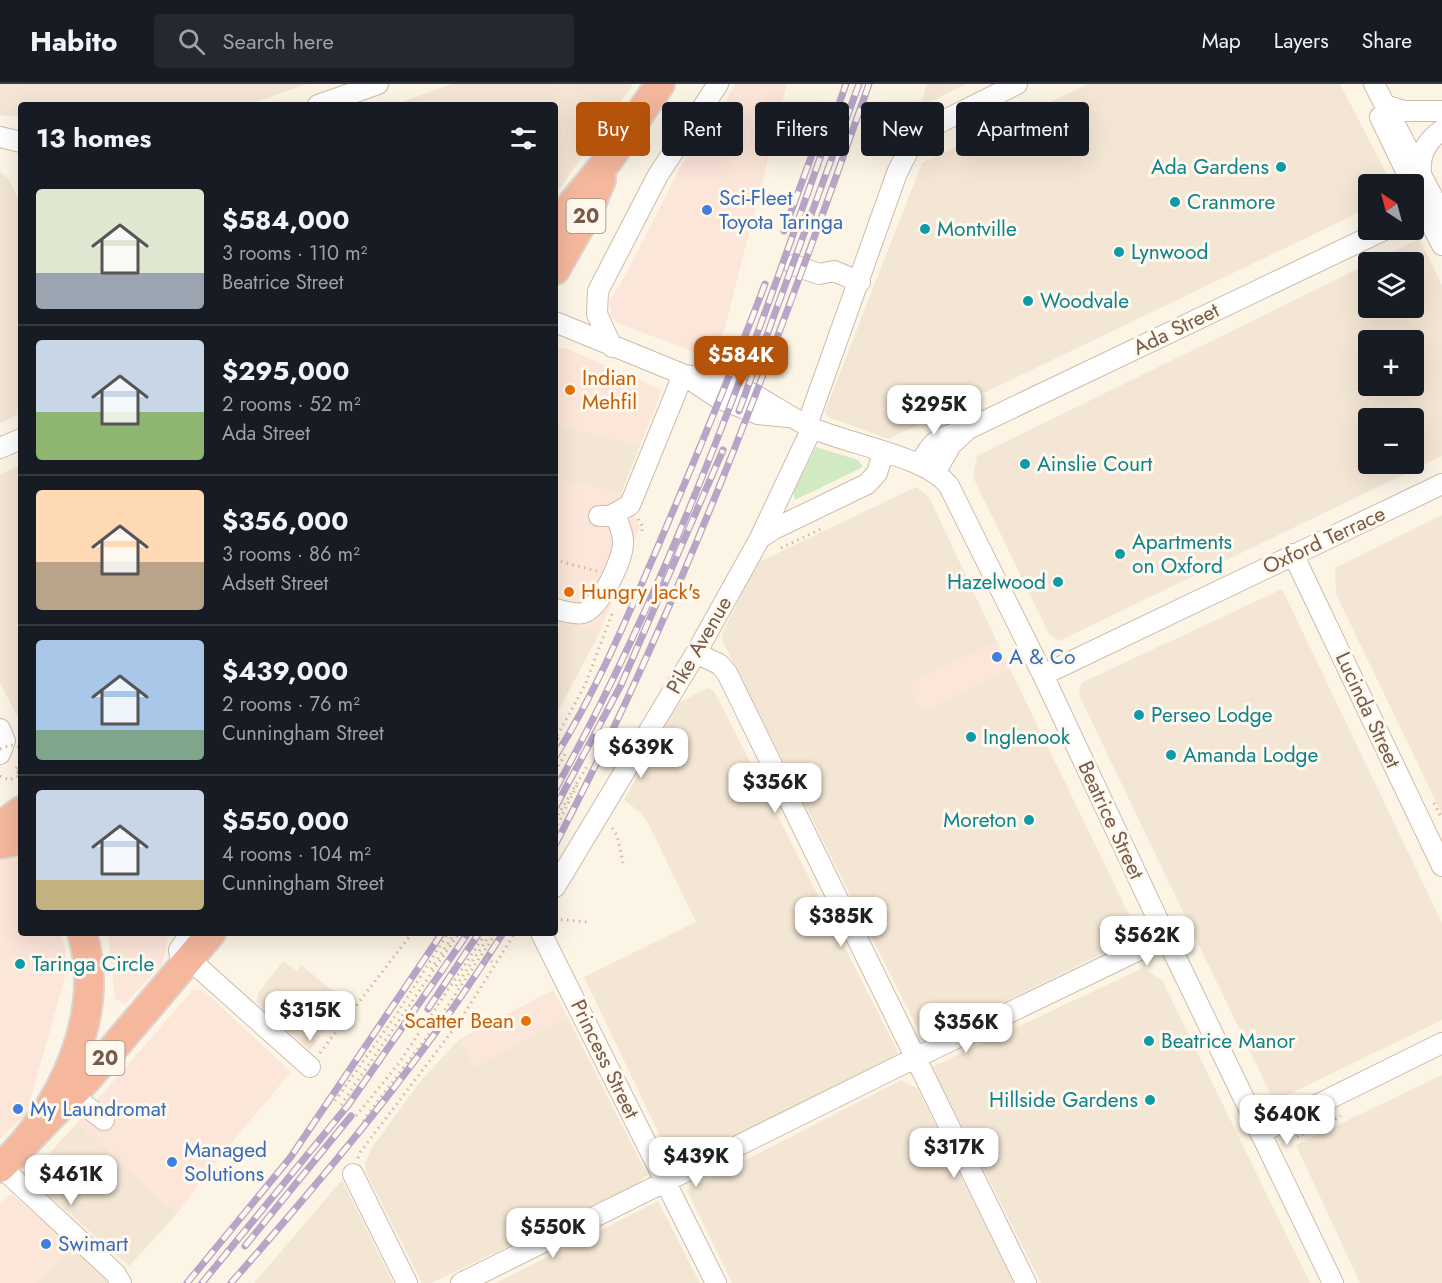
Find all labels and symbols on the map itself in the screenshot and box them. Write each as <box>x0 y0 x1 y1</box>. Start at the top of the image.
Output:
place label: Ada Gardens <box>1151 152 1269 182</box>
marker: Ada Gardens <box>1274 160 1288 174</box>
north arrow <box>1358 174 1424 240</box>
place label: Sci-Fleet Toyota Taringa <box>719 183 843 237</box>
place label: Cranmore <box>1187 187 1275 217</box>
marker: Cranmore <box>1168 195 1182 209</box>
road number: 20 <box>566 199 606 233</box>
marker: Sci-Fleet Toyota Taringa <box>700 203 714 217</box>
place label: Montville <box>937 214 1017 244</box>
marker: Montville <box>918 222 932 236</box>
place label: Lynwood <box>1131 237 1208 267</box>
marker: Lynwood <box>1112 245 1126 259</box>
place label: Woodvale <box>1040 286 1129 316</box>
marker: Woodvale <box>1021 294 1035 308</box>
street label: Ada Street <box>1128 295 1224 363</box>
pin: $584K <box>699 336 783 387</box>
place label: Indian Mehfil <box>582 363 637 417</box>
marker: Indian Mehfil <box>563 383 577 397</box>
pin: $295K <box>892 385 976 436</box>
place label: Ainslie Court <box>1037 449 1152 479</box>
marker: Ainslie Court <box>1018 457 1032 471</box>
street label: Oxford Terrace <box>1258 498 1390 582</box>
place label: Apartments on Oxford <box>1132 527 1232 581</box>
marker: Apartments on Oxford <box>1113 547 1127 561</box>
place label: Hazelwood <box>947 567 1046 597</box>
marker: Hazelwood <box>1051 575 1065 589</box>
place label: Hungry Jack's <box>581 577 700 607</box>
marker: Hungry Jack's <box>562 585 576 599</box>
street label: Pike Avenue <box>659 590 739 699</box>
place label: A & Co <box>1009 642 1076 672</box>
street label: Lucinda Street <box>1328 647 1408 773</box>
marker: A & Co <box>990 650 1004 664</box>
place label: Perseo Lodge <box>1151 700 1273 730</box>
marker: Perseo Lodge <box>1132 708 1146 722</box>
place label: Inglenook <box>983 722 1071 752</box>
pin: $639K <box>599 728 683 779</box>
marker: Inglenook <box>964 730 978 744</box>
place label: Amanda Lodge <box>1183 740 1319 770</box>
marker: Amanda Lodge <box>1164 748 1178 762</box>
street label: Beatrice Street <box>1070 756 1152 884</box>
pin: $356K <box>733 763 817 814</box>
place label: Moreton <box>943 805 1017 835</box>
marker: Moreton <box>1022 813 1036 827</box>
pin: $385K <box>799 897 883 948</box>
pin: $562K <box>1105 916 1189 967</box>
place label: Taringa Circle <box>32 949 154 979</box>
marker: Taringa Circle <box>13 957 27 971</box>
pin: $315K <box>268 991 352 1042</box>
street label: Princess Street <box>563 994 647 1124</box>
pin: $356K <box>924 1003 1008 1054</box>
place label: Scatter Bean <box>404 1006 514 1036</box>
marker: Scatter Bean <box>519 1014 533 1028</box>
place label: Beatrice Manor <box>1161 1026 1296 1056</box>
marker: Beatrice Manor <box>1142 1034 1156 1048</box>
road number: 20 <box>86 1041 124 1075</box>
place label: Hillside Gardens <box>989 1085 1138 1115</box>
marker: Hillside Gardens <box>1143 1093 1157 1107</box>
place label: My Laundromat <box>30 1094 166 1124</box>
pin: $640K <box>1245 1095 1329 1146</box>
marker: My Laundromat <box>11 1102 25 1116</box>
pin: $317K <box>912 1128 996 1179</box>
place label: Managed Solutions <box>184 1135 267 1189</box>
pin: $439K <box>654 1137 738 1188</box>
pin: $461K <box>29 1155 113 1206</box>
marker: Managed Solutions <box>165 1155 179 1169</box>
pin: $550K <box>511 1208 595 1259</box>
place label: Swimart <box>58 1229 128 1259</box>
marker: Swimart <box>39 1237 53 1251</box>

